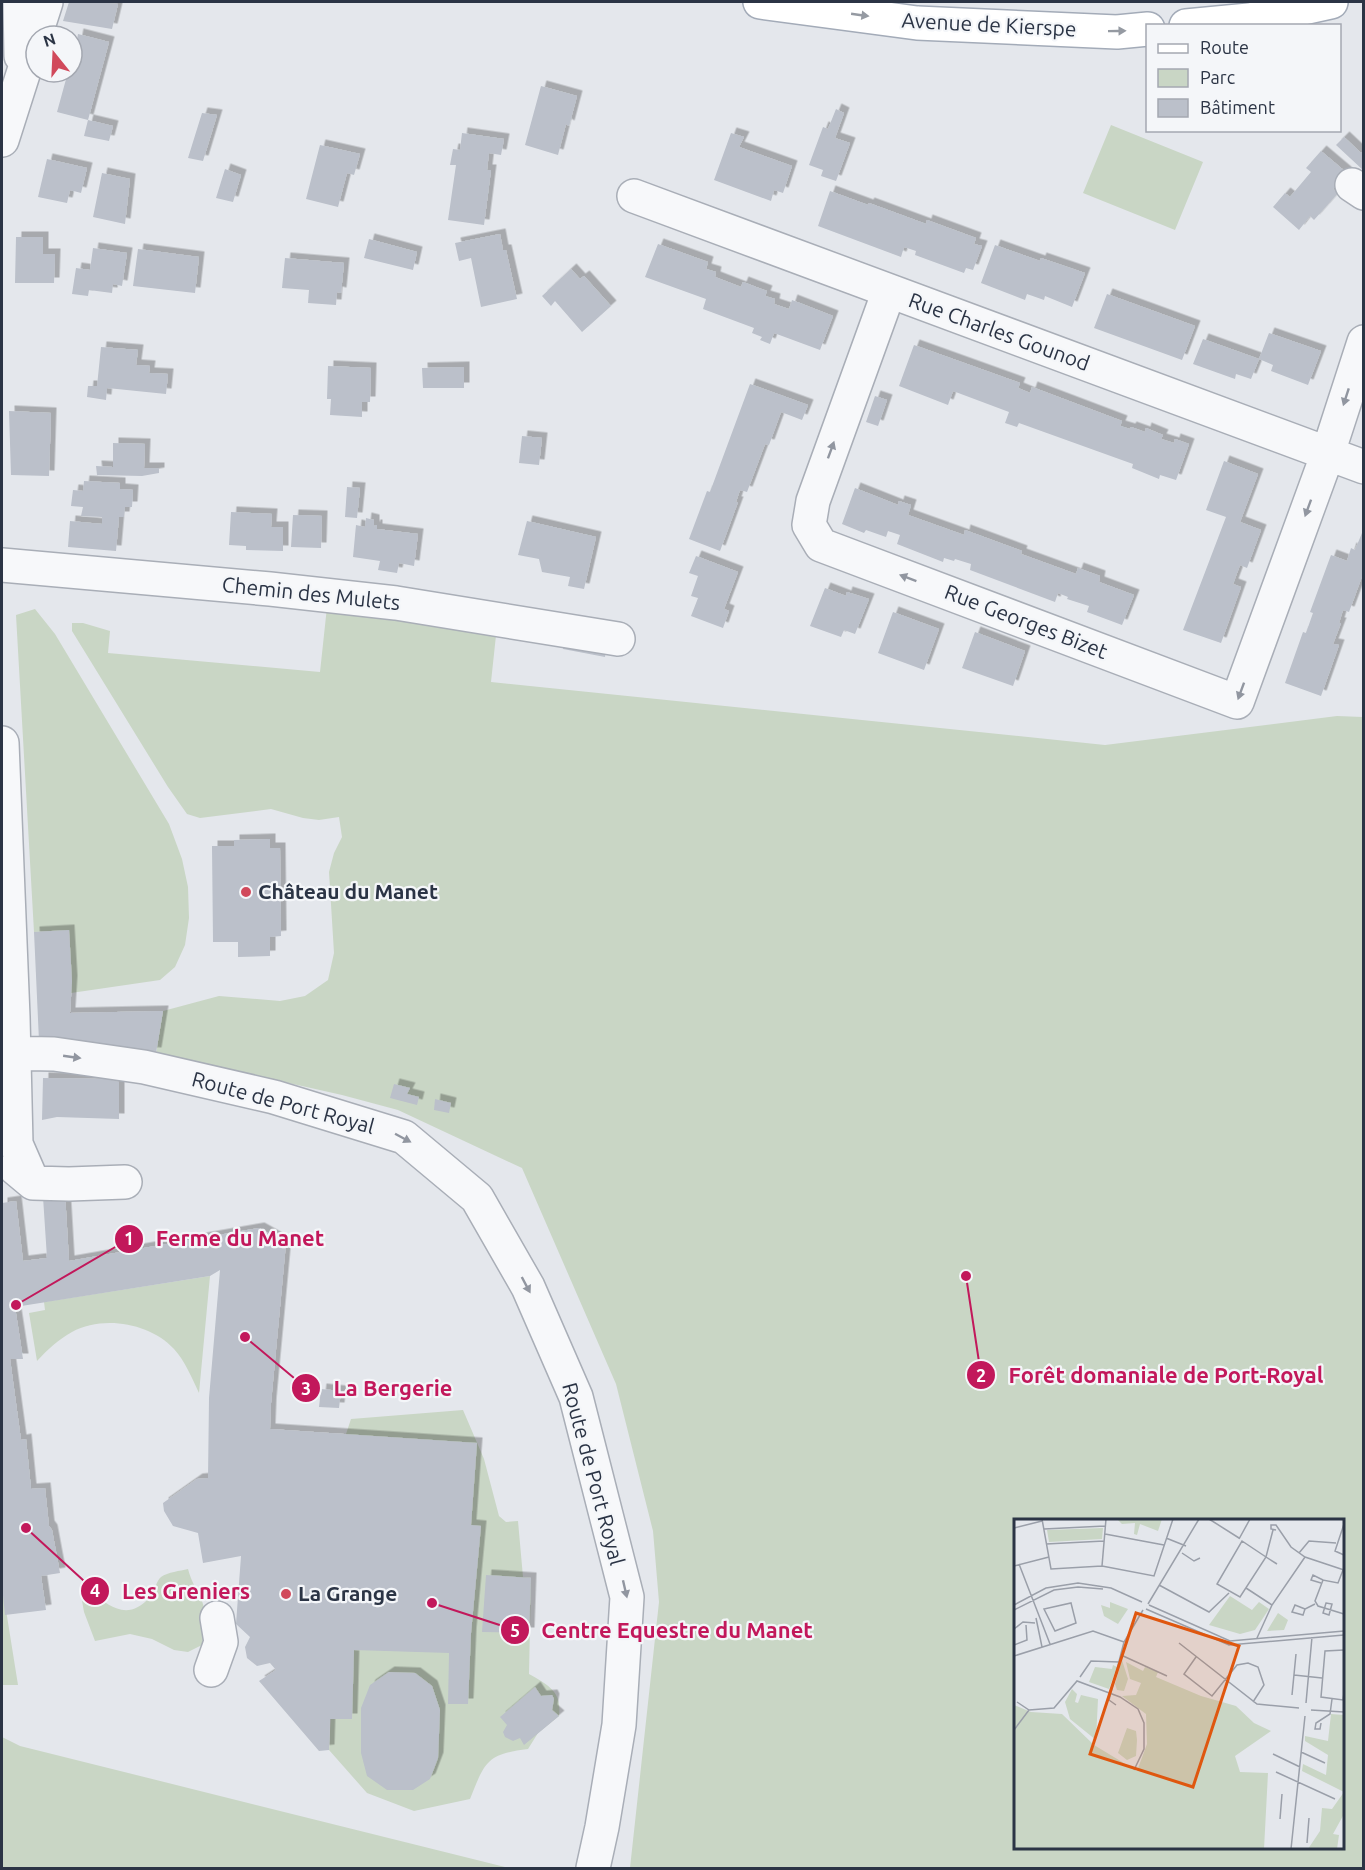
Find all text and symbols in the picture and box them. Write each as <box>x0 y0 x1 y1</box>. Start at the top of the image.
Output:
street label: Avenue de Kierspe <box>901 7 1077 41</box>
one-way arrow <box>850 10 869 20</box>
north arrow <box>24 24 84 84</box>
legend <box>1146 24 1341 132</box>
one-way arrow <box>1107 26 1126 36</box>
text: N <box>41 29 58 50</box>
text: Route <box>1200 37 1249 57</box>
text: Parc <box>1200 67 1235 87</box>
text: Bâtiment <box>1200 97 1275 117</box>
street label: Rue Charles Gounod <box>906 287 1093 375</box>
one-way arrow <box>1341 388 1350 406</box>
one-way arrow <box>827 441 837 459</box>
one-way arrow <box>1302 499 1312 517</box>
street label: Chemin des Mulets <box>221 572 401 614</box>
one-way arrow <box>899 573 917 582</box>
street label: Rue Georges Bizet <box>942 579 1111 663</box>
one-way arrow <box>1236 682 1245 700</box>
place label: Château du Manet <box>258 879 438 903</box>
marker: Château du Manet <box>239 885 253 899</box>
one-way arrow <box>62 1052 81 1061</box>
street label: Route de Port Royal <box>189 1066 377 1138</box>
one-way arrow <box>394 1133 412 1143</box>
callout: Ferme du Manet <box>114 1219 337 1259</box>
text: Ferme du Manet <box>156 1225 324 1250</box>
text: 1 <box>124 1228 134 1248</box>
one-way arrow <box>521 1276 531 1293</box>
callout: Forêt domaniale de Port-Royal <box>966 1355 1335 1395</box>
text: Forêt domaniale de Port-Royal <box>1009 1362 1324 1387</box>
text: 2 <box>976 1365 986 1385</box>
callout: La Bergerie <box>291 1368 464 1408</box>
text: La Bergerie <box>333 1375 453 1400</box>
text: 3 <box>301 1378 311 1398</box>
street label: Route de Port Royal <box>558 1380 630 1568</box>
inset map <box>1014 1519 1344 1849</box>
callout: Les Greniers <box>80 1571 262 1611</box>
text: Les Greniers <box>122 1578 250 1603</box>
text: 4 <box>90 1580 100 1600</box>
one-way arrow <box>620 1580 630 1598</box>
place label: La Grange <box>298 1581 397 1605</box>
marker: La Grange <box>279 1587 293 1601</box>
callout: Centre Equestre du Manet <box>500 1610 825 1650</box>
text: Centre Equestre du Manet <box>541 1617 813 1642</box>
text: 5 <box>510 1620 520 1640</box>

